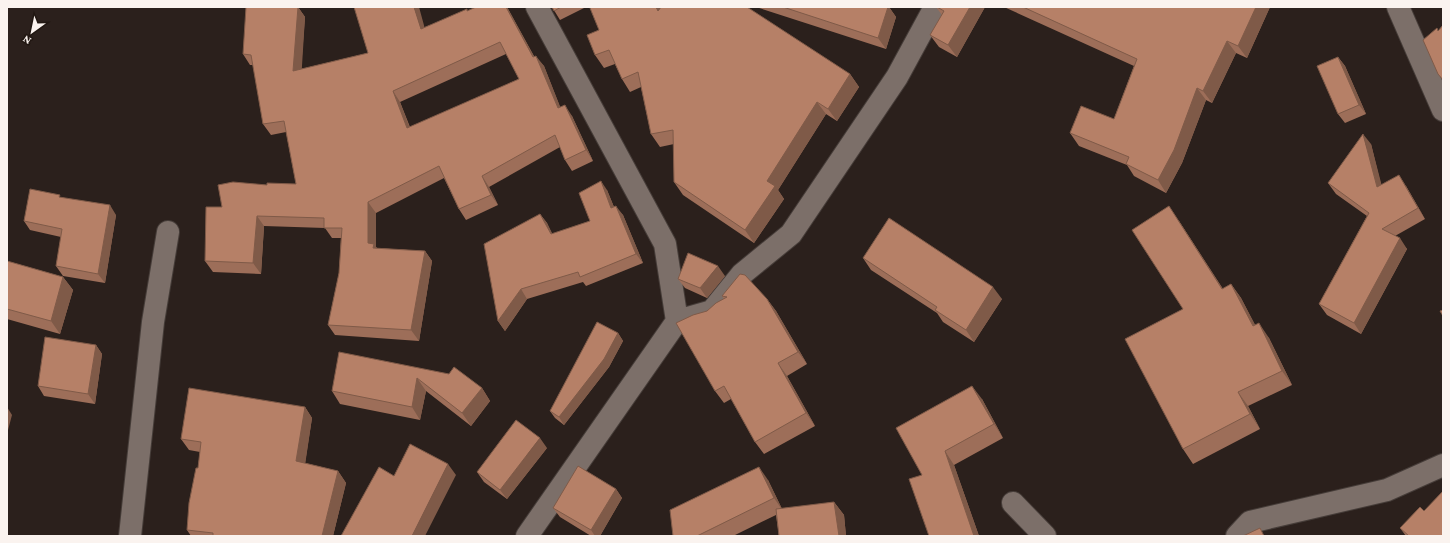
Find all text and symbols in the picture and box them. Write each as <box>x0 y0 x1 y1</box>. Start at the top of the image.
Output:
north arrow <box>12 12 52 52</box>
text: N <box>20 33 33 47</box>

